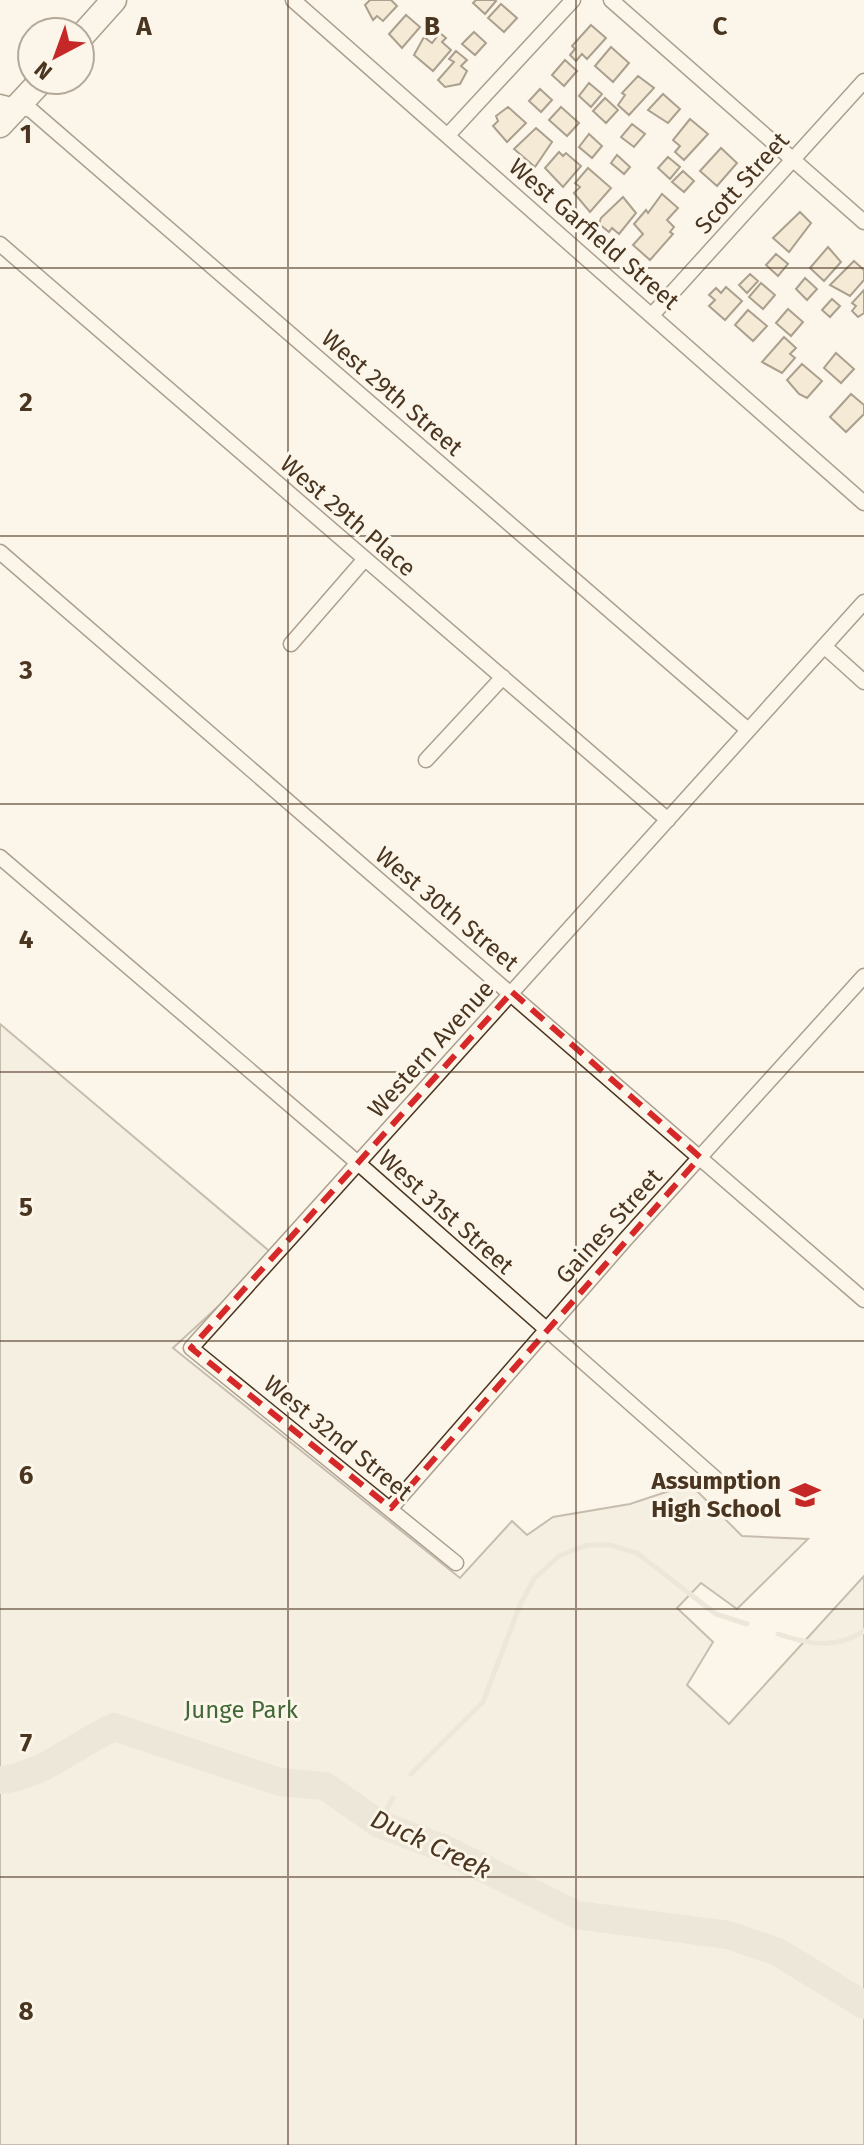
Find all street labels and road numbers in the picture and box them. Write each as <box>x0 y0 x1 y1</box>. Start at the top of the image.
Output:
street label: Scott Street <box>689 126 795 240</box>
street label: West Garfield Street <box>503 153 685 316</box>
street label: West 29th Street <box>316 324 468 462</box>
street label: West 29th Place <box>275 450 421 582</box>
street label: West 30th Street <box>370 841 525 977</box>
street label: Western Avenue <box>362 975 500 1123</box>
street label: West 31st Street <box>373 1144 520 1280</box>
street label: Gaines Street <box>550 1163 668 1289</box>
street label: West 32nd Street <box>258 1370 418 1506</box>

